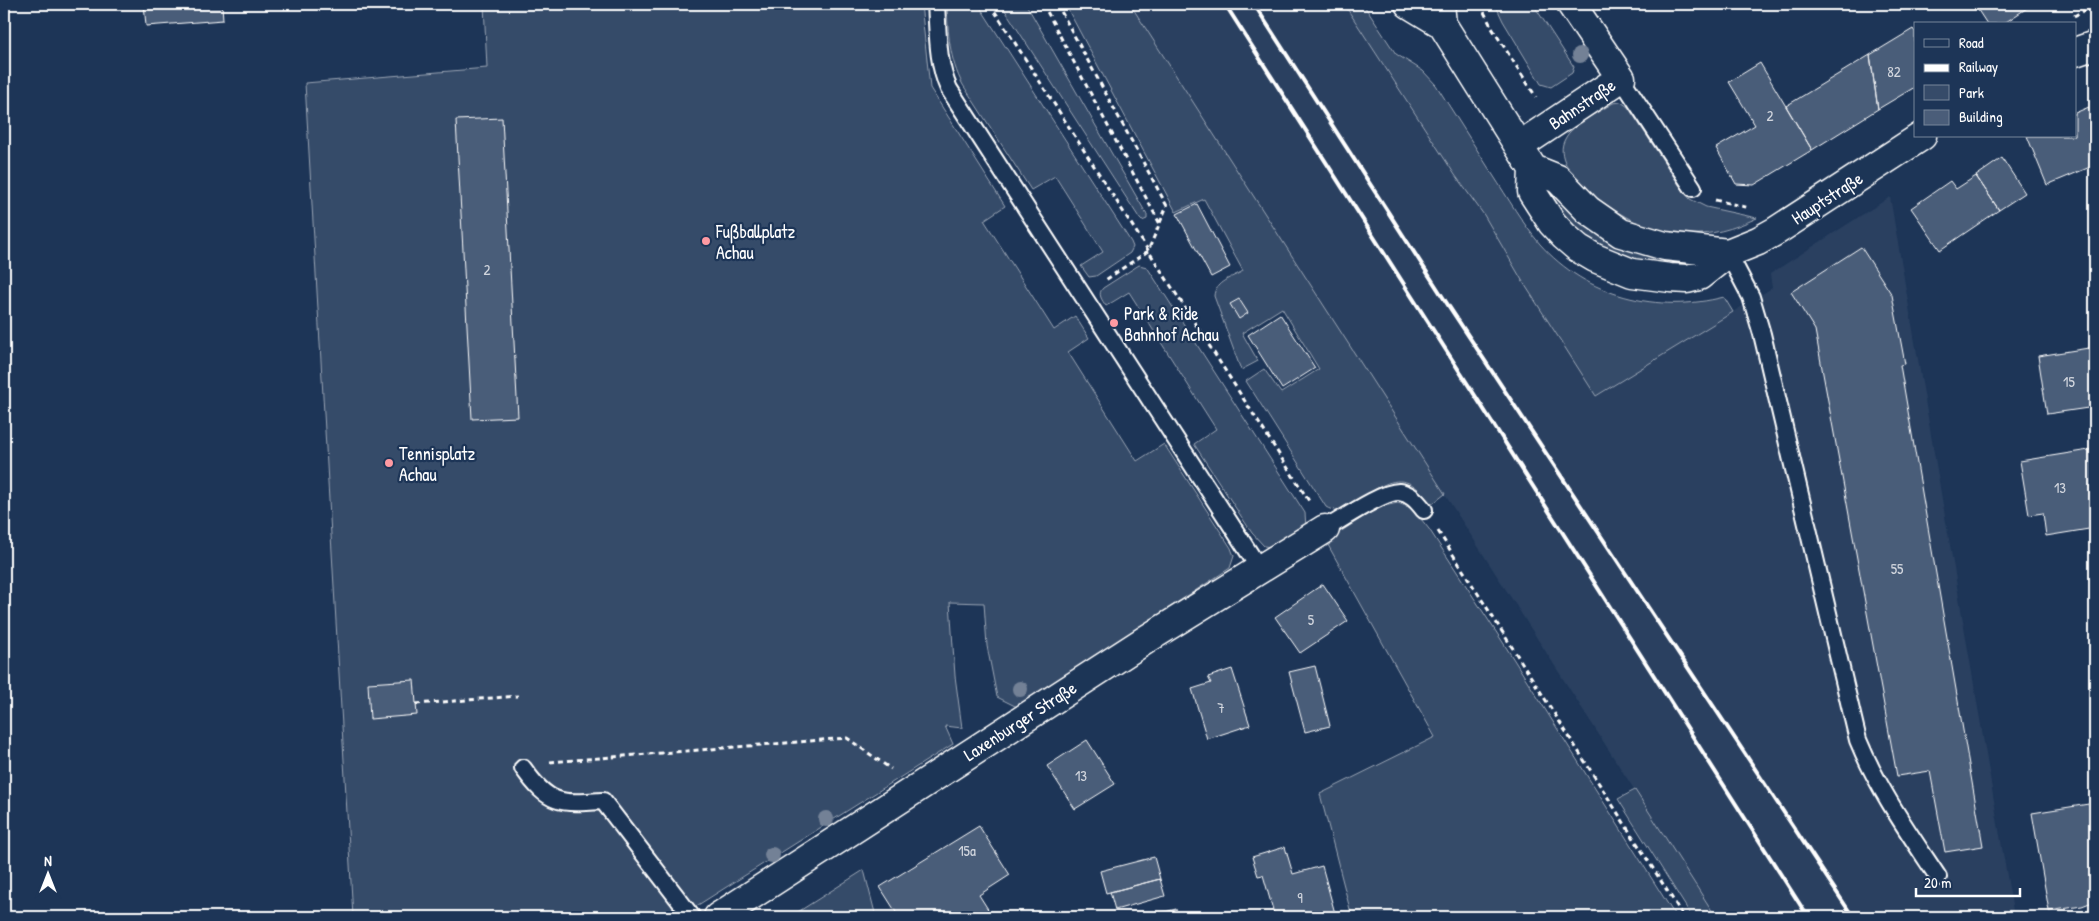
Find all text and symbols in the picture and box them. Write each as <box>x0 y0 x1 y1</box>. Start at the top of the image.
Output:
legend <box>1914 22 2076 138</box>
text: Road <box>1959 32 1984 53</box>
text: Railway <box>1959 56 1998 77</box>
house number: 82 <box>1887 61 1901 82</box>
street label: Bahnstraße <box>1544 72 1620 136</box>
text: Park <box>1959 82 1984 103</box>
house number: 2 <box>1766 105 1774 126</box>
text: Building <box>1959 106 2003 127</box>
street label: Hauptstraße <box>1786 166 1868 230</box>
place label: Fußballplatz Achau <box>715 219 795 265</box>
marker: Fußballplatz Achau <box>700 235 712 247</box>
house number: 2 <box>483 259 491 280</box>
place label: Park & Ride Bahnhof Achau <box>1124 301 1219 347</box>
marker: Park & Ride Bahnhof Achau <box>1108 317 1120 329</box>
house number: 15 <box>2063 371 2076 392</box>
place label: Tennisplatz Achau <box>399 441 476 487</box>
marker: Tennisplatz Achau <box>383 457 395 469</box>
house number: 13 <box>2054 477 2066 498</box>
house number: 55 <box>1891 558 1904 579</box>
house number: 5 <box>1308 609 1315 630</box>
street label: Laxenburger Straße <box>959 675 1081 767</box>
house number: 7 <box>1217 697 1225 718</box>
house number: 13 <box>1075 765 1087 786</box>
house number: 15a <box>958 840 976 861</box>
north arrow <box>22 848 72 898</box>
text: N <box>44 851 52 870</box>
scale bar <box>1916 866 2020 898</box>
text: 20 m <box>1924 872 1951 893</box>
house number: 9 <box>1297 887 1303 908</box>

